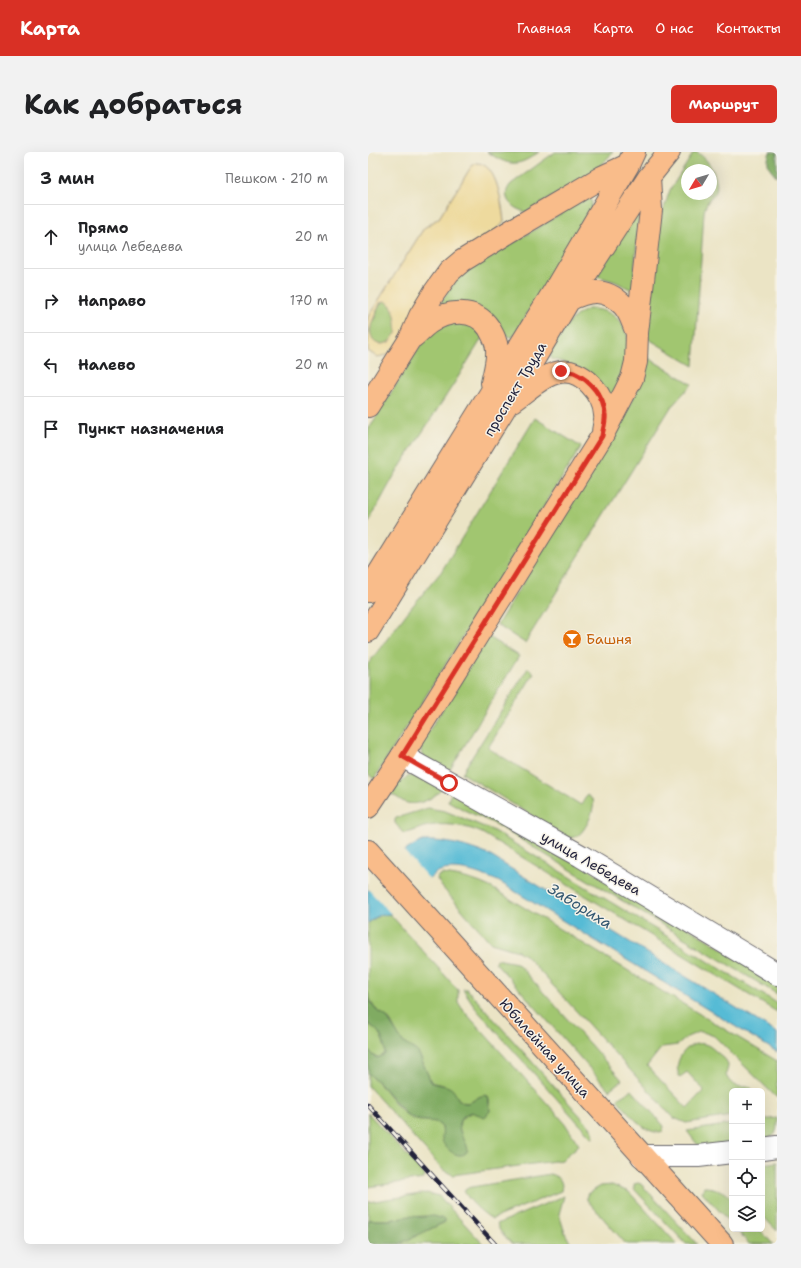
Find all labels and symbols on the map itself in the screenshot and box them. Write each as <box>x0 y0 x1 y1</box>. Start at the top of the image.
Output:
north arrow <box>681 164 717 200</box>
street label: проспект Труда <box>480 338 550 440</box>
route end <box>552 362 570 380</box>
bar icon: Башня <box>561 628 583 650</box>
place label: Башня <box>586 630 632 648</box>
route start <box>440 774 458 792</box>
street label: улица Лебедева <box>538 827 645 899</box>
water label: Забориха <box>544 878 616 934</box>
street label: Юбилейная улица <box>496 995 594 1102</box>

